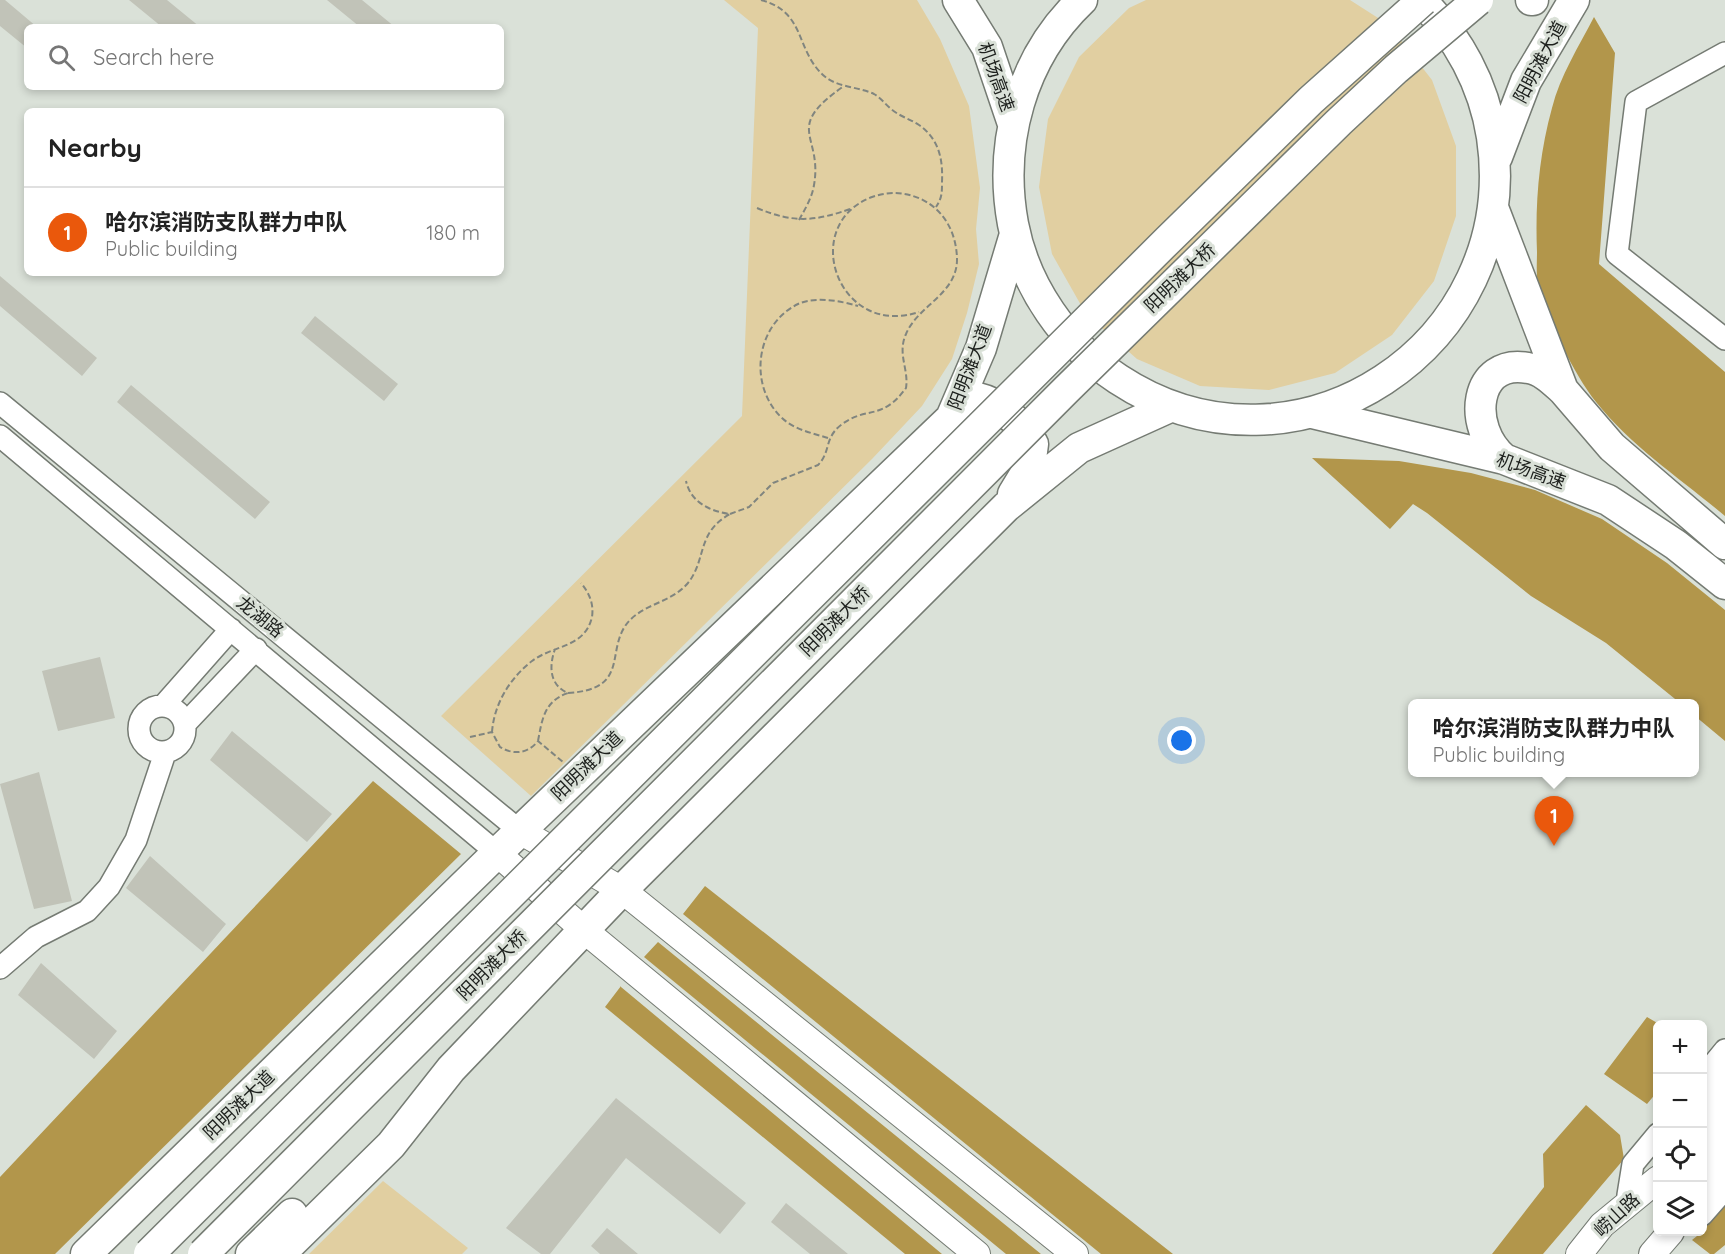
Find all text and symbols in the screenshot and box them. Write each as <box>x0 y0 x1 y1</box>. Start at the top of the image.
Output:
street label: 阳明滩大道 <box>1508 17 1571 107</box>
search box <box>24 24 504 90</box>
street label: 机场高速 <box>973 39 1020 115</box>
icon: search <box>45 41 78 74</box>
text: Search here <box>93 43 214 71</box>
text: Nearby <box>48 131 142 164</box>
text: 哈尔滨消防支队群力中队 <box>105 208 347 236</box>
text: 1 <box>64 220 71 245</box>
text: 180 m <box>426 220 480 245</box>
text: Public building <box>105 236 238 261</box>
street label: 阳明滩大桥 <box>1139 238 1220 317</box>
street label: 阳明滩大道 <box>943 321 996 413</box>
street label: 机场高速 <box>1493 447 1569 494</box>
street label: 阳明滩大桥 <box>795 581 875 661</box>
street label: 龙湖路 <box>232 591 289 643</box>
popup <box>1408 699 1699 777</box>
text: 哈尔滨消防支队群力中队 <box>1432 714 1675 742</box>
street label: 阳明滩大道 <box>546 726 627 805</box>
your location <box>1167 726 1196 755</box>
text: Public building <box>1432 742 1565 767</box>
pin: 1 <box>1534 796 1574 846</box>
street label: 阳明滩大桥 <box>452 925 532 1005</box>
map controls <box>1653 1020 1707 1236</box>
button: + <box>1653 1020 1707 1074</box>
street label: 阳明滩大道 <box>198 1065 279 1144</box>
button: − <box>1653 1074 1707 1128</box>
button: locate <box>1653 1128 1707 1182</box>
button: layers <box>1653 1182 1707 1236</box>
street label: 崂山路 <box>1589 1188 1644 1241</box>

